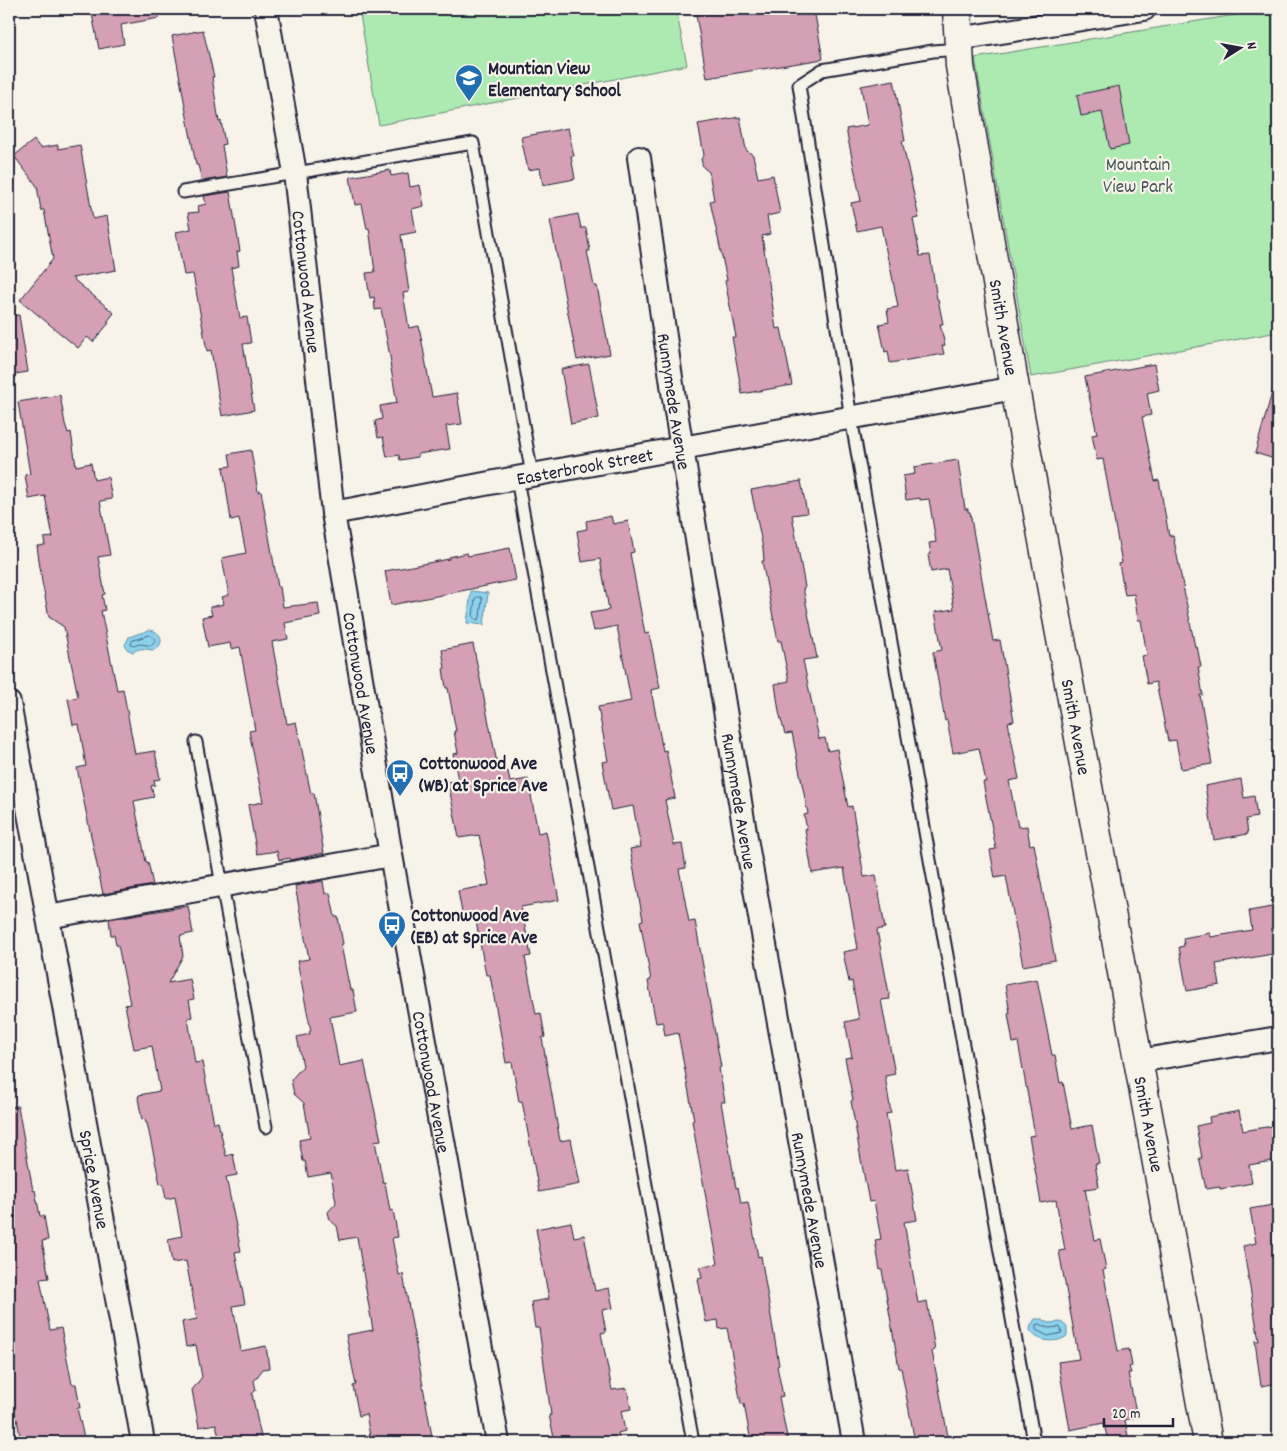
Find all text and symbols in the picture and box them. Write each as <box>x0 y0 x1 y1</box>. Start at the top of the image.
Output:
north arrow <box>1214 22 1264 72</box>
text: N <box>1240 41 1261 51</box>
place label: Mountian View Elementary School <box>488 57 621 106</box>
school or university icon: Mountian View Elementary School <box>454 63 484 102</box>
park label: Mountain View Park <box>1103 153 1173 202</box>
street label: Cottonwood Avenue <box>282 209 325 355</box>
street label: Smith Avenue <box>980 278 1023 378</box>
street label: Runnymede Avenue <box>648 332 695 472</box>
street label: Easterbrook Street <box>514 443 656 495</box>
street label: Cottonwood Avenue <box>333 610 384 757</box>
street label: Smith Avenue <box>1052 677 1096 777</box>
street label: Runnymede Avenue <box>712 731 761 872</box>
place label: Cottonwood Ave (WB) at Sprice Ave <box>419 752 548 801</box>
bus stop icon: Cottonwood Ave (WB) at Sprice Ave <box>385 758 415 797</box>
place label: Cottonwood Ave (EB) at Sprice Ave <box>411 904 537 953</box>
bus stop icon: Cottonwood Ave (EB) at Sprice Ave <box>377 910 407 949</box>
street label: Cottonwood Avenue <box>403 1009 455 1155</box>
street label: Smith Avenue <box>1124 1074 1168 1175</box>
street label: Sprice Avenue <box>70 1128 114 1232</box>
street label: Runnymede Avenue <box>782 1130 833 1271</box>
scale bar <box>1104 1396 1173 1428</box>
text: 20 m <box>1112 1404 1140 1426</box>

